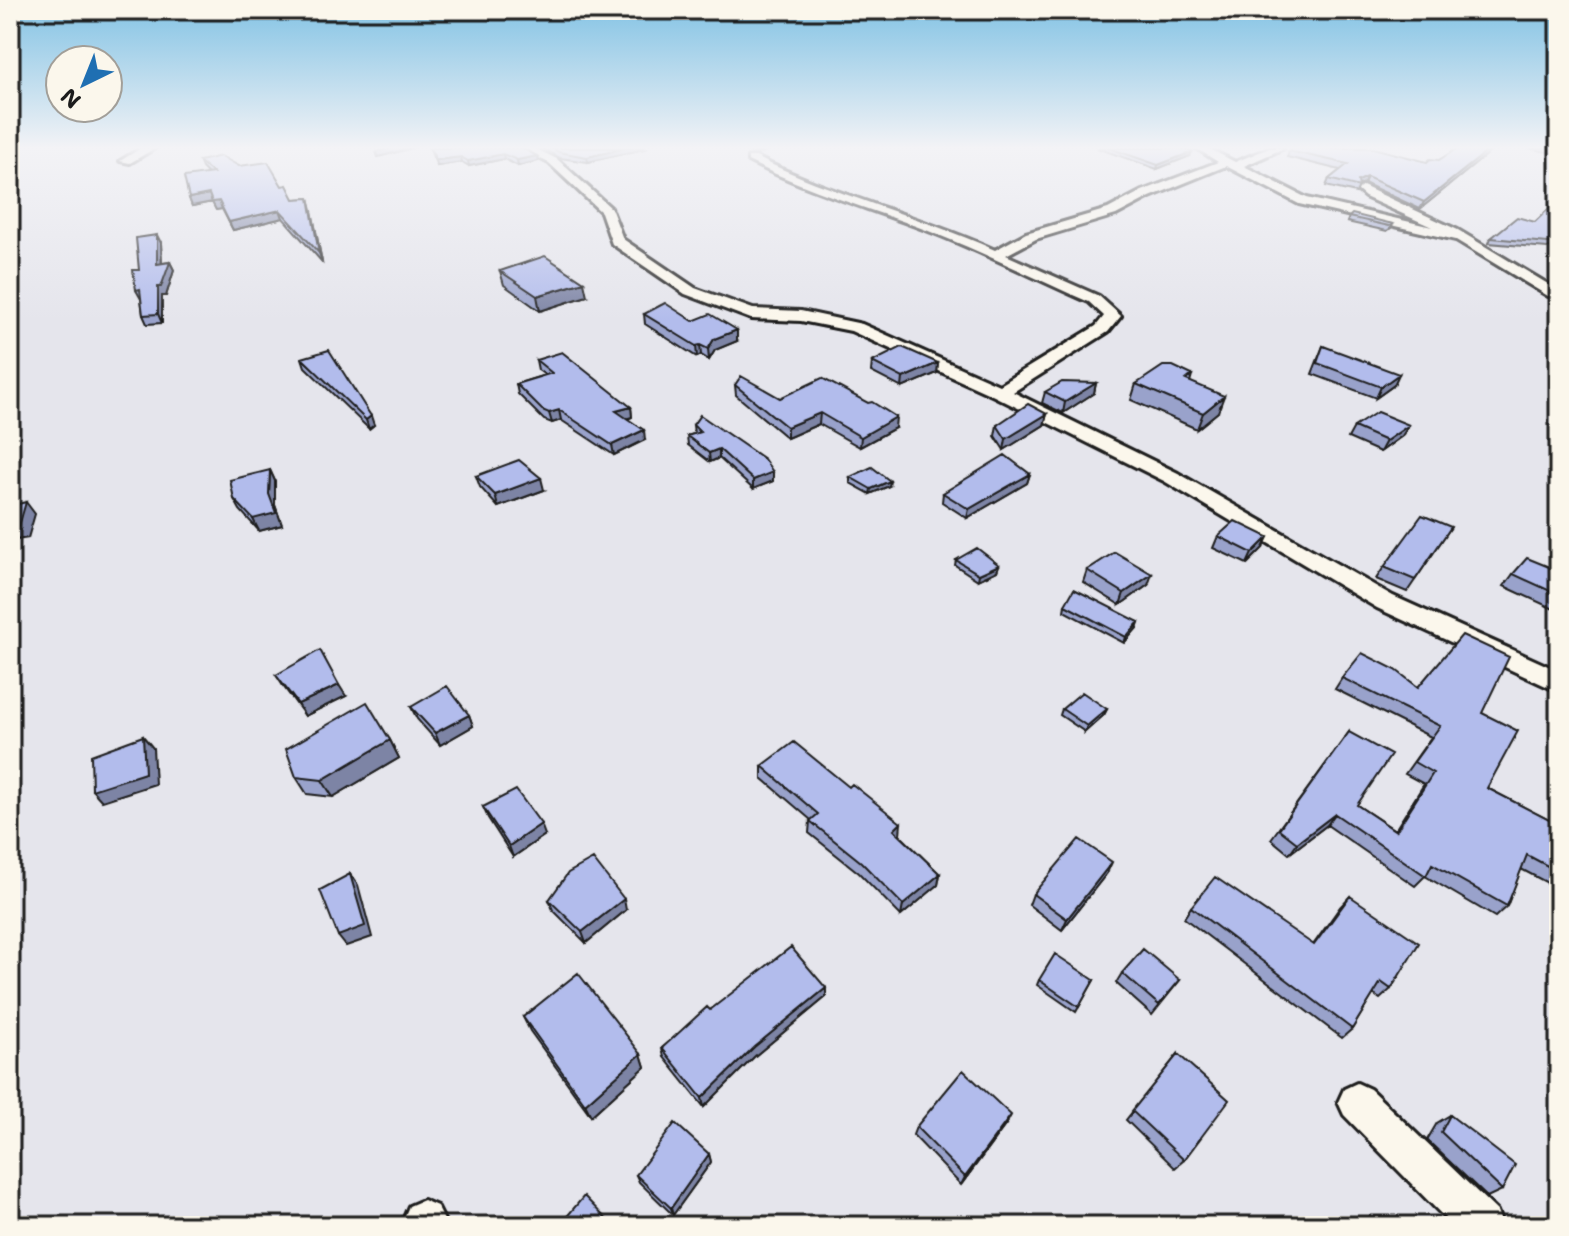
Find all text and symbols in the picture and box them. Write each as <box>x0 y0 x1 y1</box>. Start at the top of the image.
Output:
north arrow <box>44 44 124 124</box>
text: N <box>54 82 87 115</box>

